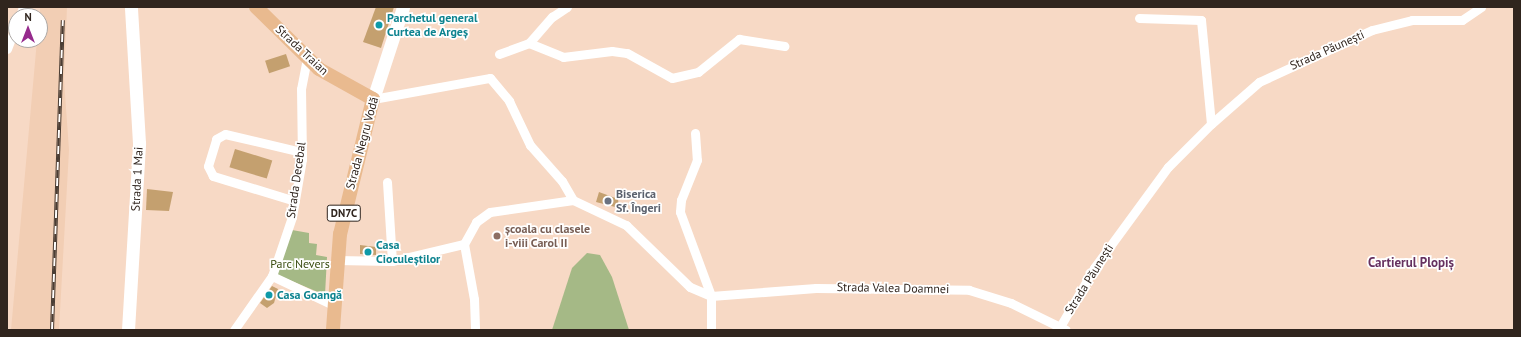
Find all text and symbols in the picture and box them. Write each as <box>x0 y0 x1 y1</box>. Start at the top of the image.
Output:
north arrow <box>8 8 48 48</box>
text: N <box>24 10 32 24</box>
place label: Parchetul general Curtea de Argeș <box>387 11 478 39</box>
marker: Parchetul general Curtea de Argeș <box>374 20 384 30</box>
street label: Strada Traian <box>272 22 332 78</box>
street label: Strada Păunești <box>1288 27 1366 73</box>
street label: Strada Negru Vodă <box>343 95 381 191</box>
street label: Strada Decebal <box>284 141 308 219</box>
street label: Strada 1 Mai <box>128 146 146 212</box>
place label: Biserica Sf. Îngeri <box>616 187 662 215</box>
marker: Biserica Sf. Îngeri <box>603 196 613 206</box>
road number: DN7C <box>326 204 362 222</box>
place label: școala cu clasele i-viii Carol II <box>505 222 590 250</box>
marker: școala cu clasele i-viii Carol II <box>492 231 502 241</box>
place label: Casa Cioculeștilor <box>376 238 440 266</box>
street label: Strada Păunești <box>1062 241 1116 317</box>
marker: Casa Cioculeștilor <box>363 247 373 257</box>
district label: Cartierul Plopiș <box>1368 255 1454 271</box>
park label: Parc Nevers <box>270 257 330 271</box>
street label: Strada Valea Doamnei <box>836 280 950 296</box>
place label: Casa Goangă <box>277 288 342 302</box>
marker: Casa Goangă <box>264 290 274 300</box>

